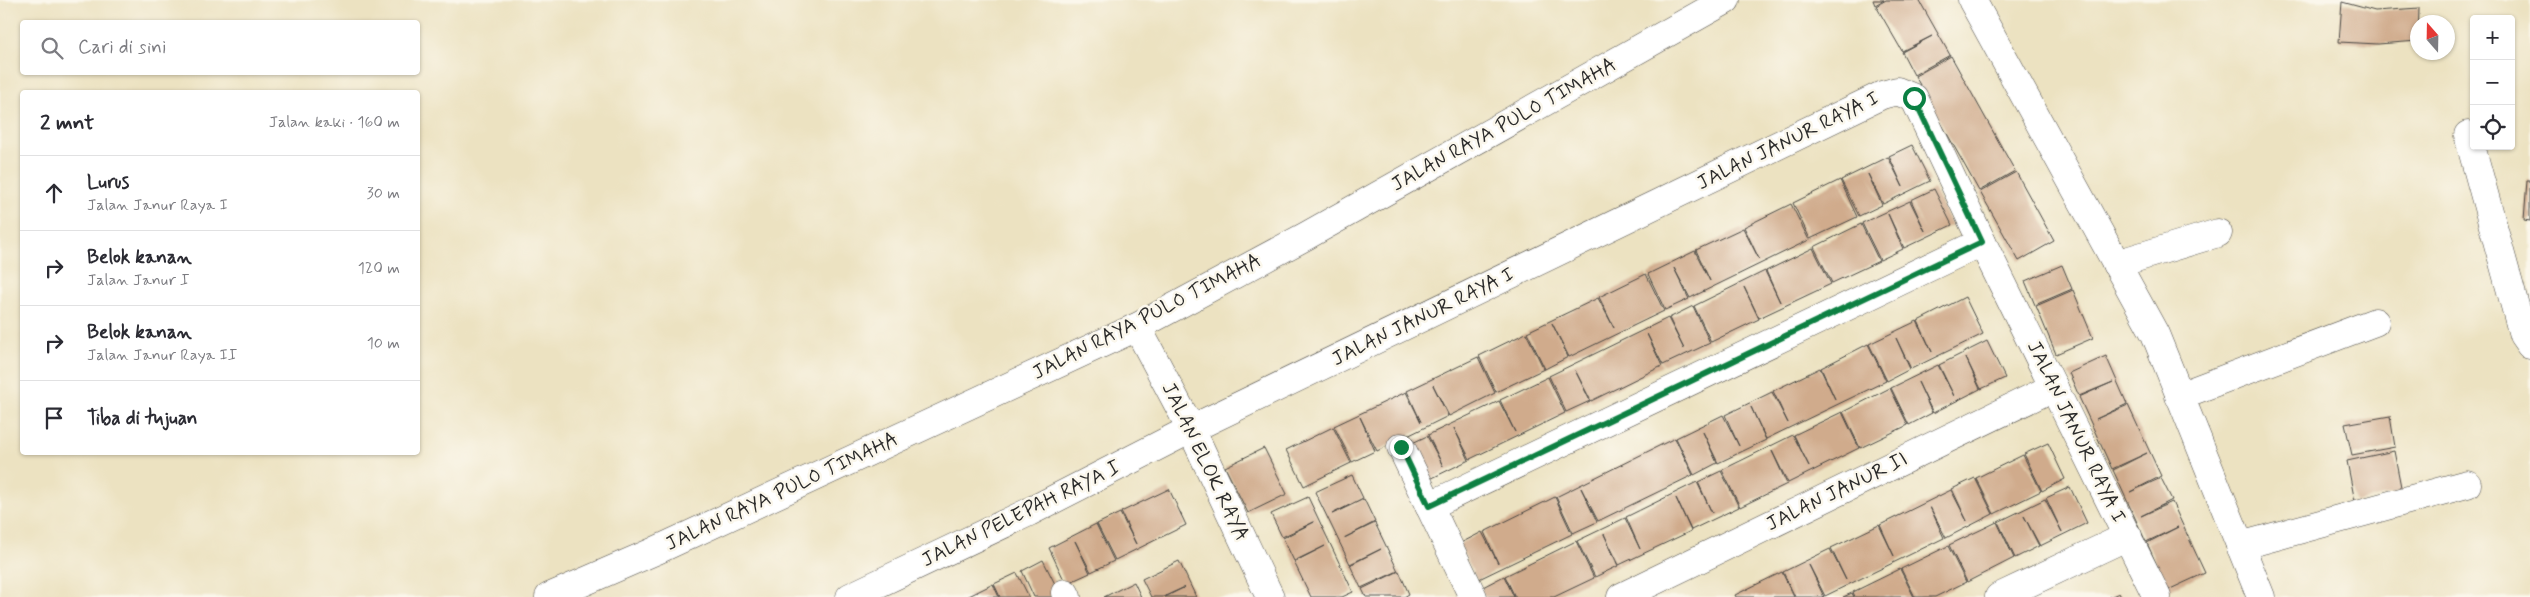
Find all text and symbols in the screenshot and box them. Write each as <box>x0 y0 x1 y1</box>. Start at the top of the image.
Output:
north arrow <box>2410 15 2455 60</box>
map controls <box>2470 15 2515 150</box>
button: + <box>2470 15 2515 60</box>
search box <box>20 20 420 75</box>
icon: search <box>38 34 66 62</box>
text: Cari di sini <box>78 35 166 60</box>
street label: JALAN RAYA PULO TIMAHA <box>1386 52 1622 198</box>
button: − <box>2470 60 2515 105</box>
street label: JALAN JANUR RAYA I <box>1692 85 1884 197</box>
route start <box>1903 87 1926 110</box>
button: locate <box>2470 105 2515 150</box>
text: 2 mnt <box>40 109 94 137</box>
text: Jalan kaki · 160 m <box>269 112 400 133</box>
text: Lurus <box>87 170 129 195</box>
icon: ahead <box>40 179 68 207</box>
text: 30 m <box>367 183 400 204</box>
text: Jalan Janur Raya I <box>87 195 228 216</box>
text: Belok kanan <box>87 245 192 270</box>
street label: JALAN RAYA PULO TIMAHA <box>1028 247 1266 387</box>
icon: right <box>40 254 68 282</box>
text: 120 m <box>358 258 400 279</box>
street label: JALAN JANUR RAYA I <box>1327 261 1519 373</box>
text: Jalan Janur I <box>87 270 190 291</box>
text: Belok kanan <box>87 320 192 345</box>
icon: right <box>40 329 68 357</box>
text: 10 m <box>367 333 400 354</box>
street label: JALAN JANUR RAYA I <box>2020 336 2132 528</box>
text: Jalan Janur Raya II <box>87 345 237 366</box>
street label: JALAN ELOK RAYA <box>1155 378 1255 546</box>
icon: arrive <box>40 404 68 432</box>
text: Tiba di tujuan <box>87 406 198 431</box>
street label: JALAN RAYA PULO TIMAHA <box>661 426 903 558</box>
route end <box>1390 436 1413 459</box>
street label: JALAN JANUR II <box>1762 446 1912 538</box>
street label: JALAN PELEPAH RAYA I <box>917 454 1125 574</box>

